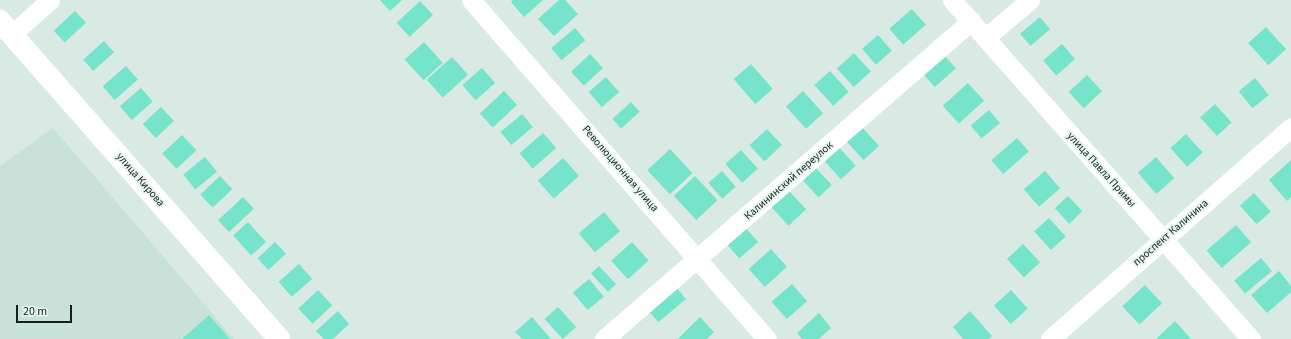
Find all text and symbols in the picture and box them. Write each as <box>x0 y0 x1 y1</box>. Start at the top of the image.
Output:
street label: Революционная улица <box>579 123 661 215</box>
street label: улица Павла Примы <box>1064 130 1138 210</box>
street label: Калининский переулок <box>742 139 836 223</box>
street label: улица Кирова <box>113 150 167 210</box>
street label: проспект Калинина <box>1131 197 1211 269</box>
scale bar <box>18 297 74 323</box>
text: 20 m <box>23 303 47 320</box>

